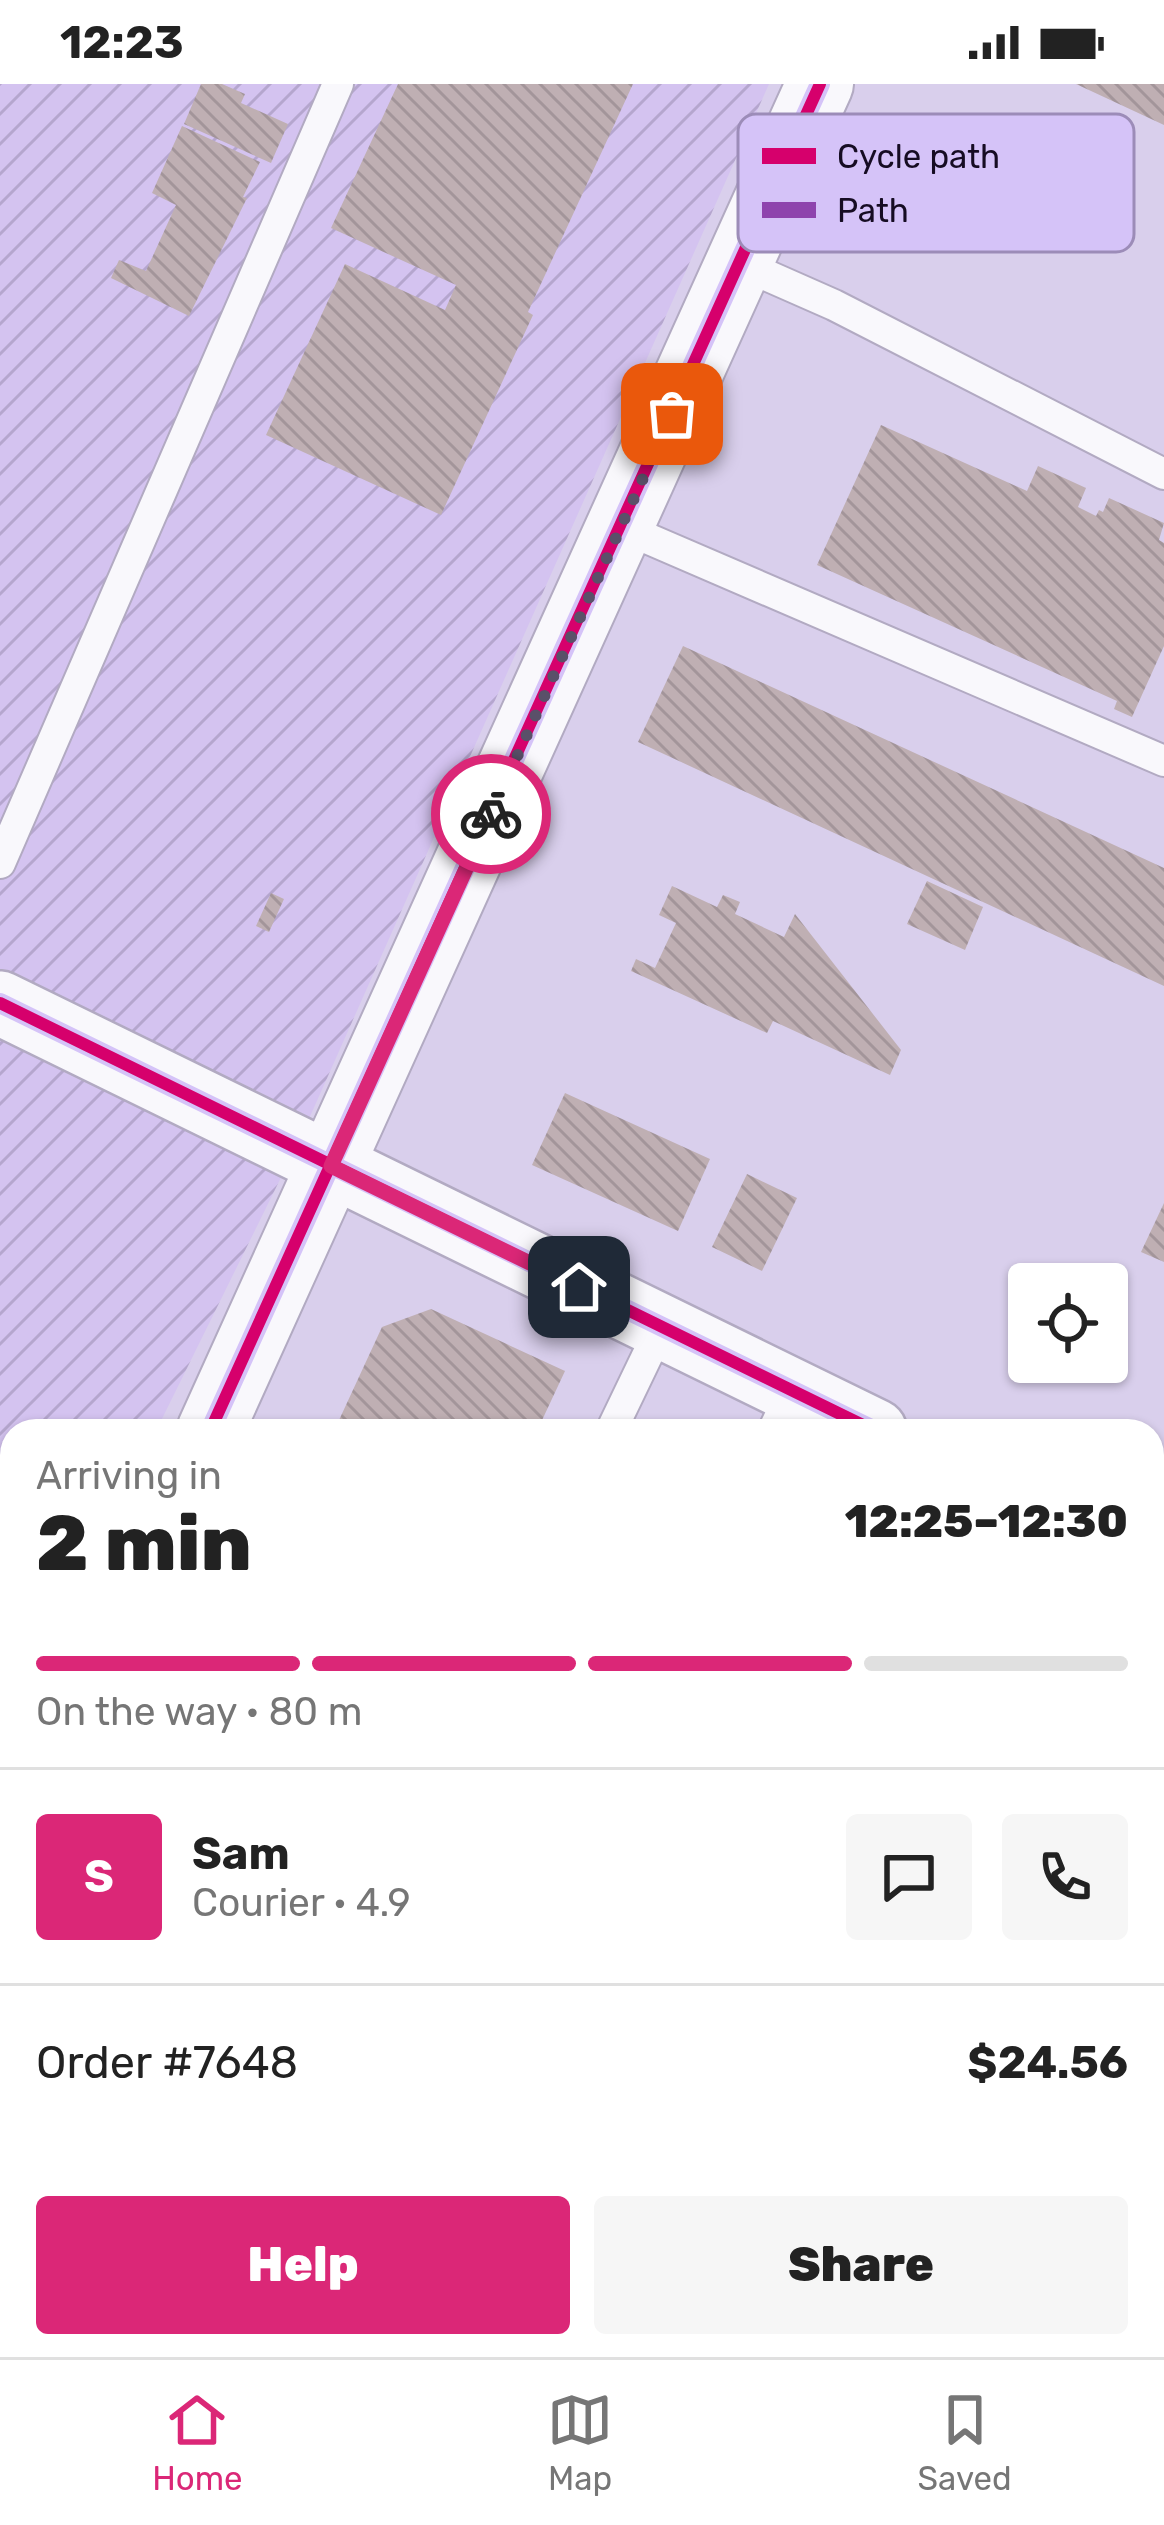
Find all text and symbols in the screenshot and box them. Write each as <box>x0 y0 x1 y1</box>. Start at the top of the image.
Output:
text: 12:23 <box>60 16 184 69</box>
legend <box>738 114 1134 252</box>
text: Cycle path <box>837 137 1000 176</box>
text: Path <box>837 191 909 230</box>
pin <box>621 363 723 465</box>
icon: bag <box>639 381 705 447</box>
courier <box>431 754 551 874</box>
icon: bike <box>458 781 524 847</box>
pin <box>528 1236 630 1338</box>
icon: home <box>546 1254 612 1320</box>
map controls <box>1008 1263 1128 1383</box>
button: locate <box>1008 1263 1128 1383</box>
text: Arriving in <box>36 1453 222 1499</box>
text: 12:25–12:30 <box>845 1495 1128 1548</box>
text: 2 min <box>36 1497 252 1590</box>
text: On the way · 80 m <box>36 1689 362 1735</box>
button: chat <box>846 1814 972 1940</box>
button: phone <box>1002 1814 1128 1940</box>
text: Sam <box>192 1827 290 1880</box>
text: S <box>84 1850 114 1903</box>
text: Courier · 4.9 <box>192 1880 411 1926</box>
text: Order #7648 <box>36 2036 298 2089</box>
text: $24.56 <box>967 2036 1128 2089</box>
button: Help <box>36 2196 570 2334</box>
button: Share <box>594 2196 1128 2334</box>
tab: Home <box>152 2387 243 2498</box>
tab: Map <box>547 2387 613 2498</box>
tab: Saved <box>918 2387 1012 2498</box>

